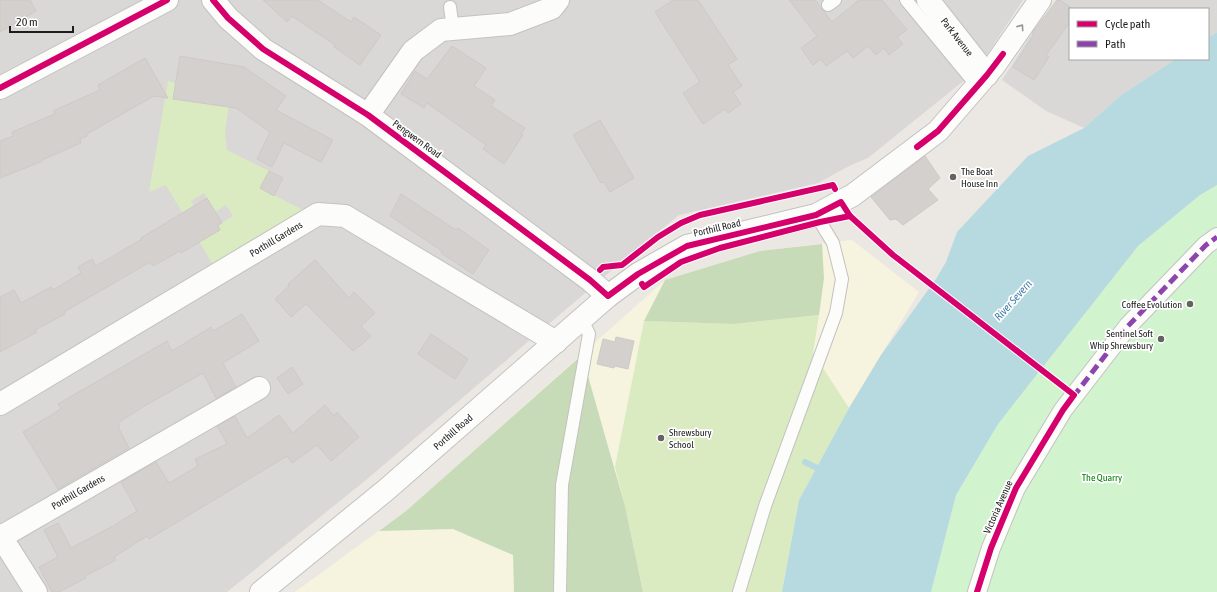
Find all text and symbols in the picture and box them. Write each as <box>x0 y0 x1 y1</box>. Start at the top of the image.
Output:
scale bar <box>10 8 73 34</box>
legend <box>1069 8 1209 60</box>
text: 20 m <box>16 15 38 29</box>
street label: Park Avenue <box>939 16 976 59</box>
text: Cycle path <box>1105 17 1150 31</box>
one-way arrow <box>1016 24 1024 31</box>
text: Path <box>1105 37 1126 51</box>
street label: Pengwern Road <box>391 118 444 160</box>
place label: The Boat House Inn <box>961 166 998 189</box>
marker: The Boat House Inn <box>948 172 958 182</box>
street label: Porthill Road <box>692 217 742 239</box>
street label: Porthill Gardens <box>248 219 305 259</box>
water label: River Severn <box>992 277 1035 322</box>
place label: Coffee Evolution <box>1122 299 1182 310</box>
marker: Coffee Evolution <box>1185 299 1195 309</box>
place label: Sentinel Soft Whip Shrewsbury <box>1090 328 1153 351</box>
marker: Sentinel Soft Whip Shrewsbury <box>1156 334 1166 344</box>
street label: Porthill Road <box>431 412 475 452</box>
place label: Shrewsbury School <box>669 427 712 450</box>
marker: Shrewsbury School <box>656 433 666 443</box>
street label: Porthill Gardens <box>49 472 107 512</box>
park label: The Quarry <box>1082 472 1122 483</box>
street label: Victoria Avenue <box>981 478 1015 535</box>

